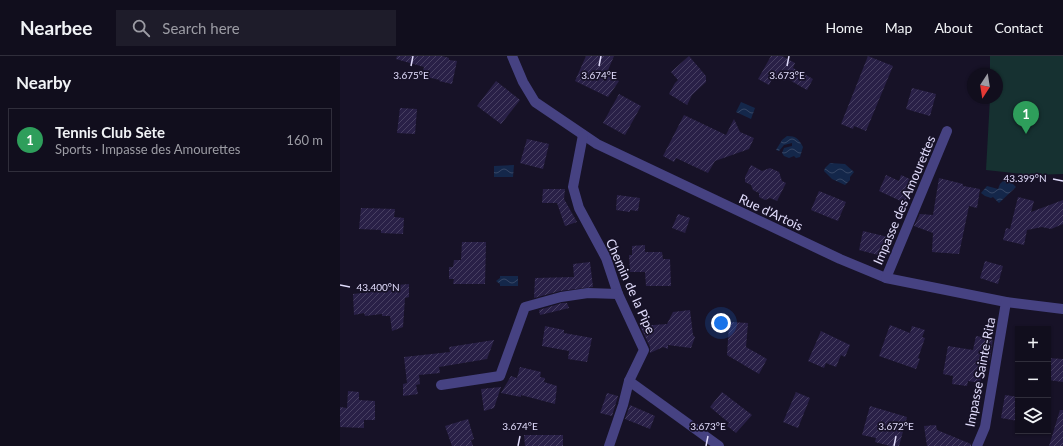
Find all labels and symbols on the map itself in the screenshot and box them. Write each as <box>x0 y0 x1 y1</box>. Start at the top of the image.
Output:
north arrow <box>967 68 1003 104</box>
text: 3.675°E <box>393 69 429 81</box>
text: 3.674°E <box>581 69 617 81</box>
text: 3.673°E <box>769 69 805 81</box>
pin: 1 <box>1013 101 1039 134</box>
street label: Impasse des Amourettes <box>870 133 939 267</box>
text: 43.399°N <box>1003 172 1047 184</box>
street label: Rue d'Artois <box>736 190 806 234</box>
street label: Chemin de la Pipe <box>603 236 659 336</box>
text: 43.400°N <box>356 281 400 293</box>
your location <box>711 313 731 333</box>
street label: Impasse Sainte-Rita <box>961 316 999 428</box>
text: 3.674°E <box>502 420 538 432</box>
text: 3.673°E <box>690 420 726 432</box>
text: 3.672°E <box>878 420 914 432</box>

